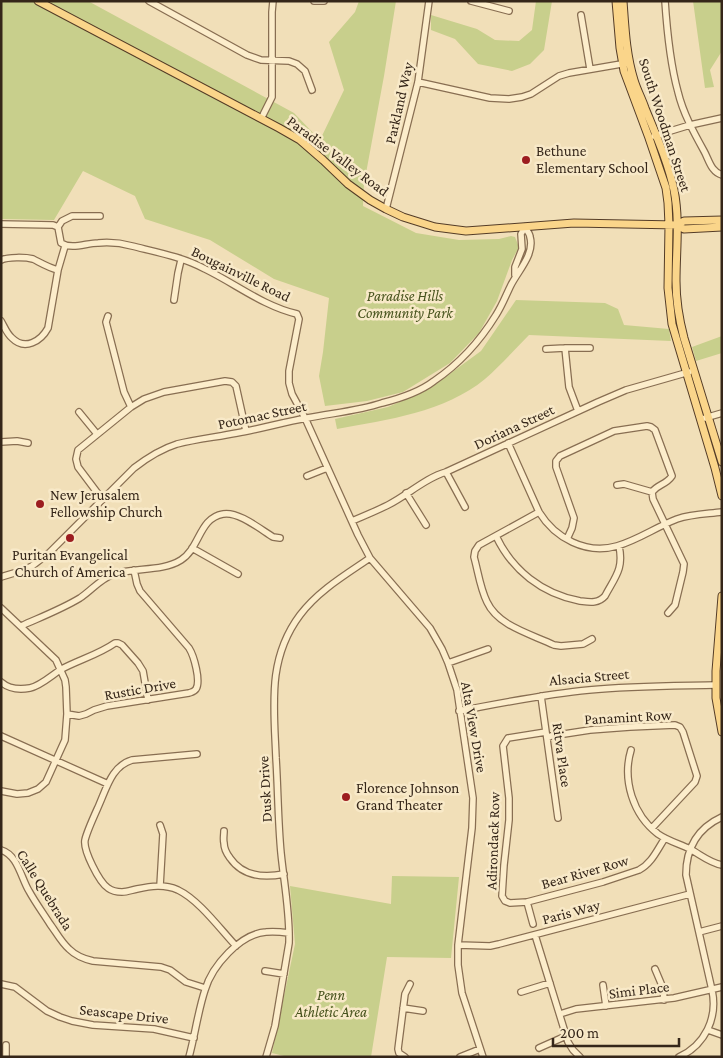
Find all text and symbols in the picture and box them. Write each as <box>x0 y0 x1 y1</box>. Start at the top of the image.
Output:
street label: South Woodman Street <box>636 56 694 195</box>
street label: Parkland Way <box>382 61 417 146</box>
street label: Paradise Valley Road <box>284 113 392 200</box>
place label: Bethune Elementary School <box>536 143 648 177</box>
marker: Bethune Elementary School <box>520 154 532 166</box>
street label: Bougainville Road <box>188 243 293 306</box>
park label: Paradise Hills Community Park <box>357 288 454 322</box>
street label: Potomac Street <box>216 398 309 432</box>
street label: Doriana Street <box>471 401 558 453</box>
place label: New Jerusalem Fellowship Church <box>50 487 163 521</box>
marker: New Jerusalem Fellowship Church <box>34 498 46 510</box>
marker: Puritan Evangelical Church of America <box>64 532 76 544</box>
place label: Puritan Evangelical Church of America <box>12 547 128 580</box>
street label: Alsacia Street <box>548 665 631 688</box>
street label: Rustic Drive <box>103 675 177 703</box>
street label: Alta View Drive <box>458 680 490 774</box>
street label: Panamint Row <box>584 707 673 727</box>
street label: Ritva Place <box>550 722 574 789</box>
street label: Dusk Drive <box>255 755 275 823</box>
place label: Florence Johnson Grand Theater <box>356 780 459 813</box>
marker: Florence Johnson Grand Theater <box>340 791 352 803</box>
street label: Adirondack Row <box>483 791 503 890</box>
street label: Calle Quebrada <box>14 847 76 933</box>
street label: Bear River Row <box>539 852 631 892</box>
street label: Paris Way <box>540 897 602 928</box>
street label: Simi Place <box>608 978 671 1002</box>
park label: Penn Athletic Area <box>294 987 367 1020</box>
street label: Seascape Drive <box>79 1001 170 1028</box>
scale bar <box>553 1016 679 1048</box>
text: 200 m <box>560 1025 599 1041</box>

